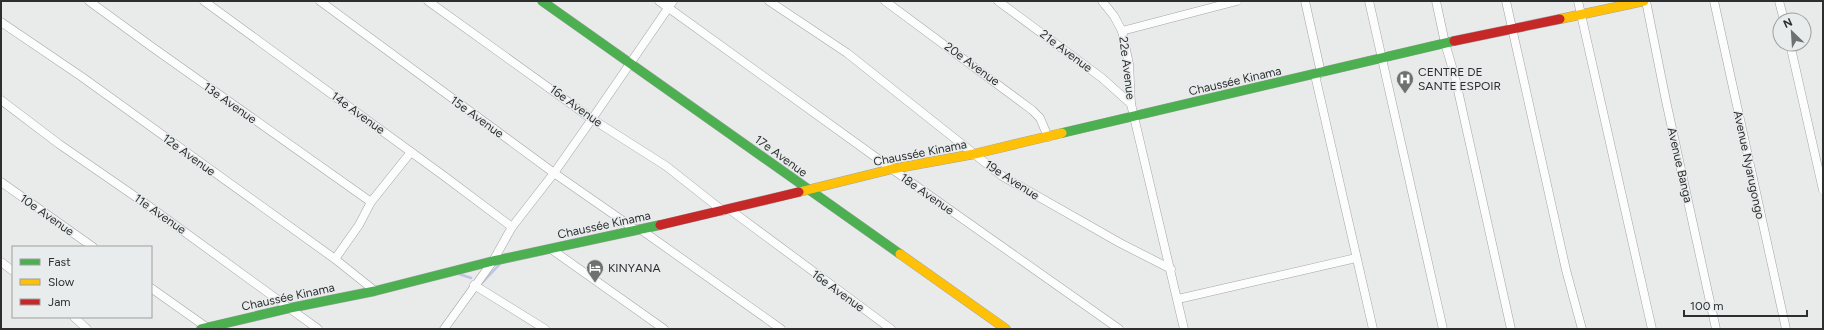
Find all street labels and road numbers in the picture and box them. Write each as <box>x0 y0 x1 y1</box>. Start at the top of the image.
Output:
street label: 21e Avenue <box>1037 27 1095 75</box>
street label: 22e Avenue <box>1116 36 1138 101</box>
street label: 20e Avenue <box>942 39 1003 89</box>
street label: Chaussée Kinama <box>1187 64 1283 98</box>
street label: 13e Avenue <box>201 80 260 127</box>
street label: 16e Avenue <box>547 82 605 130</box>
street label: 14e Avenue <box>329 89 388 137</box>
street label: 15e Avenue <box>448 93 507 141</box>
street label: Avenue Nyarugongo <box>1731 109 1767 221</box>
street label: Avenue Banga <box>1665 126 1695 204</box>
street label: 12e Avenue <box>160 131 218 179</box>
street label: 17e Avenue <box>752 132 810 180</box>
street label: Chaussée Kinama <box>872 137 968 169</box>
street label: 19e Avenue <box>982 157 1042 203</box>
street label: 18e Avenue <box>897 170 957 218</box>
street label: 10e Avenue <box>17 191 77 239</box>
street label: 11e Avenue <box>131 191 189 237</box>
street label: Chaussée Kinama <box>556 208 652 242</box>
street label: 16e Avenue <box>809 267 867 315</box>
street label: Chaussée Kinama <box>240 280 336 314</box>

